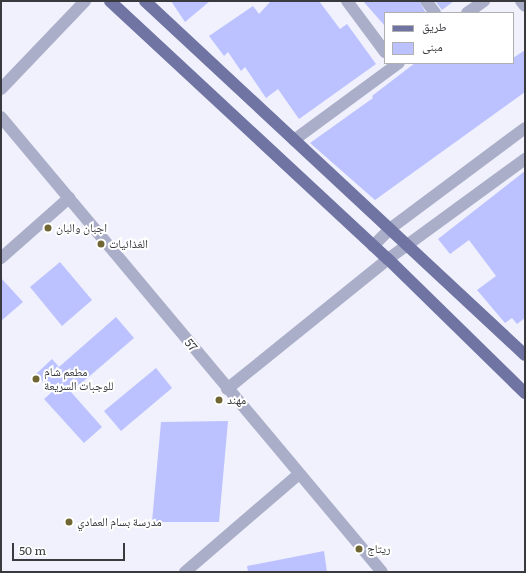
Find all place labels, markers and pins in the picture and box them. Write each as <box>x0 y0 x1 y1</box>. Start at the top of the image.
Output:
place label: اجبان والبان <box>56 221 107 235</box>
marker: اجبان والبان <box>43 223 53 233</box>
place label: الغذائيات <box>109 237 148 251</box>
marker: الغذائيات <box>96 239 106 249</box>
place label: مطعم شام للوجبات السريعة <box>44 365 114 393</box>
marker: مطعم شام للوجبات السريعة <box>31 374 41 384</box>
place label: مهند <box>227 393 246 407</box>
marker: مهند <box>214 395 224 405</box>
place label: مدرسة بسام العمادي <box>77 515 162 529</box>
marker: مدرسة بسام العمادي <box>64 517 74 527</box>
place label: ريتاج <box>367 542 391 556</box>
marker: ريتاج <box>354 544 364 554</box>

